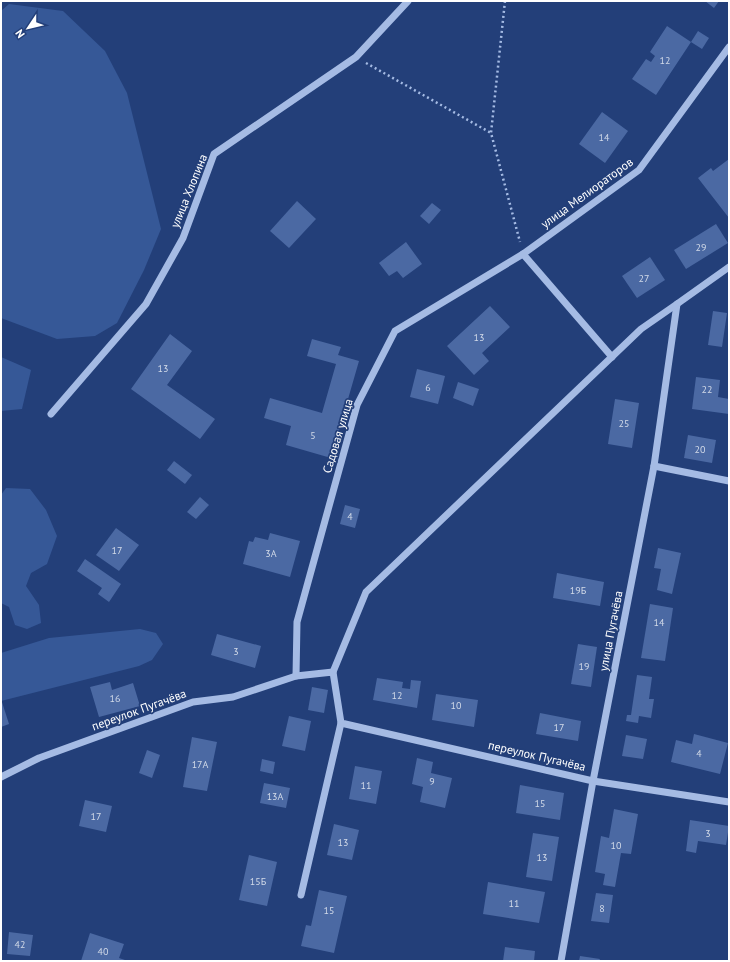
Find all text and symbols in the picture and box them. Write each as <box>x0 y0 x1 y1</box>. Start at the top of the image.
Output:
north arrow <box>8 8 48 48</box>
text: N <box>12 27 28 41</box>
house number: 12 <box>660 54 670 67</box>
house number: 14 <box>599 131 610 144</box>
street label: улица Хлопина <box>167 152 210 230</box>
street label: улица Мелиораторов <box>538 154 636 231</box>
house number: 29 <box>696 241 706 254</box>
house number: 27 <box>639 272 649 285</box>
house number: 13 <box>474 331 484 344</box>
house number: 13 <box>158 362 168 375</box>
house number: 6 <box>425 381 431 394</box>
house number: 22 <box>702 383 712 396</box>
street label: Садовая улица <box>319 397 356 475</box>
house number: 25 <box>619 417 629 430</box>
house number: 5 <box>310 429 316 442</box>
house number: 20 <box>695 443 706 456</box>
house number: 4 <box>347 510 353 523</box>
house number: 17 <box>112 544 122 557</box>
house number: 3А <box>265 547 277 560</box>
house number: 19Б <box>570 584 587 597</box>
street label: улица Пугачёва <box>595 589 626 672</box>
house number: 14 <box>654 616 665 629</box>
house number: 3 <box>233 645 239 658</box>
house number: 19 <box>579 660 589 673</box>
street label: переулок Пугачёва <box>89 685 188 734</box>
house number: 12 <box>392 689 402 702</box>
house number: 16 <box>110 692 120 705</box>
house number: 10 <box>451 699 462 712</box>
house number: 17 <box>554 721 564 734</box>
street label: переулок Пугачёва <box>487 737 587 774</box>
house number: 4 <box>696 747 702 760</box>
house number: 17А <box>192 758 209 771</box>
house number: 9 <box>429 775 435 788</box>
house number: 11 <box>361 779 371 792</box>
house number: 13А <box>267 790 284 803</box>
house number: 15 <box>535 797 545 810</box>
house number: 17 <box>91 810 101 823</box>
house number: 3 <box>705 827 711 840</box>
house number: 13 <box>338 836 348 849</box>
house number: 10 <box>611 839 622 852</box>
house number: 13 <box>537 851 547 864</box>
house number: 15Б <box>250 875 267 888</box>
house number: 11 <box>509 897 519 910</box>
house number: 8 <box>599 902 605 915</box>
house number: 15 <box>324 904 334 917</box>
house number: 42 <box>15 938 25 951</box>
house number: 40 <box>98 945 109 958</box>

